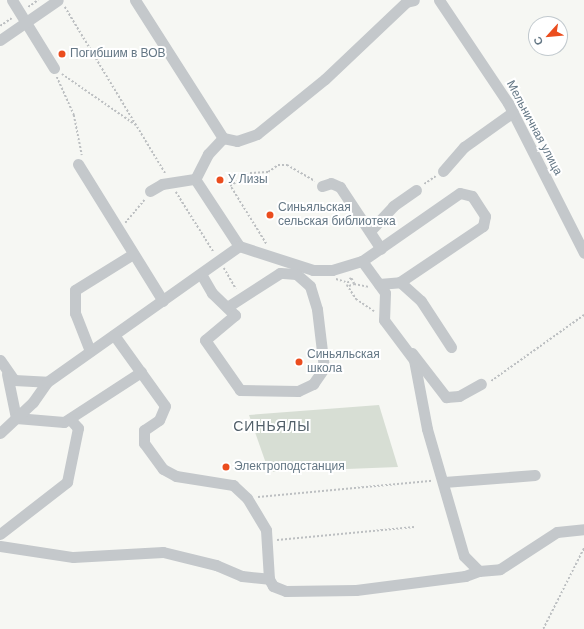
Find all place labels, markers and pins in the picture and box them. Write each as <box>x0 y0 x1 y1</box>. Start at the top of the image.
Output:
place label: Погибшим в ВОВ <box>70 47 166 61</box>
marker: Погибшим в ВОВ <box>57 49 67 59</box>
place label: У Лизы <box>228 173 268 187</box>
marker: У Лизы <box>215 175 225 185</box>
place label: Синьяльская сельская библиотека <box>278 201 396 229</box>
marker: Синьяльская сельская библиотека <box>265 210 275 220</box>
place label: Синьяльская школа <box>307 348 380 376</box>
marker: Синьяльская школа <box>294 357 304 367</box>
place label: Электроподстанция <box>234 460 345 474</box>
marker: Электроподстанция <box>221 462 231 472</box>

